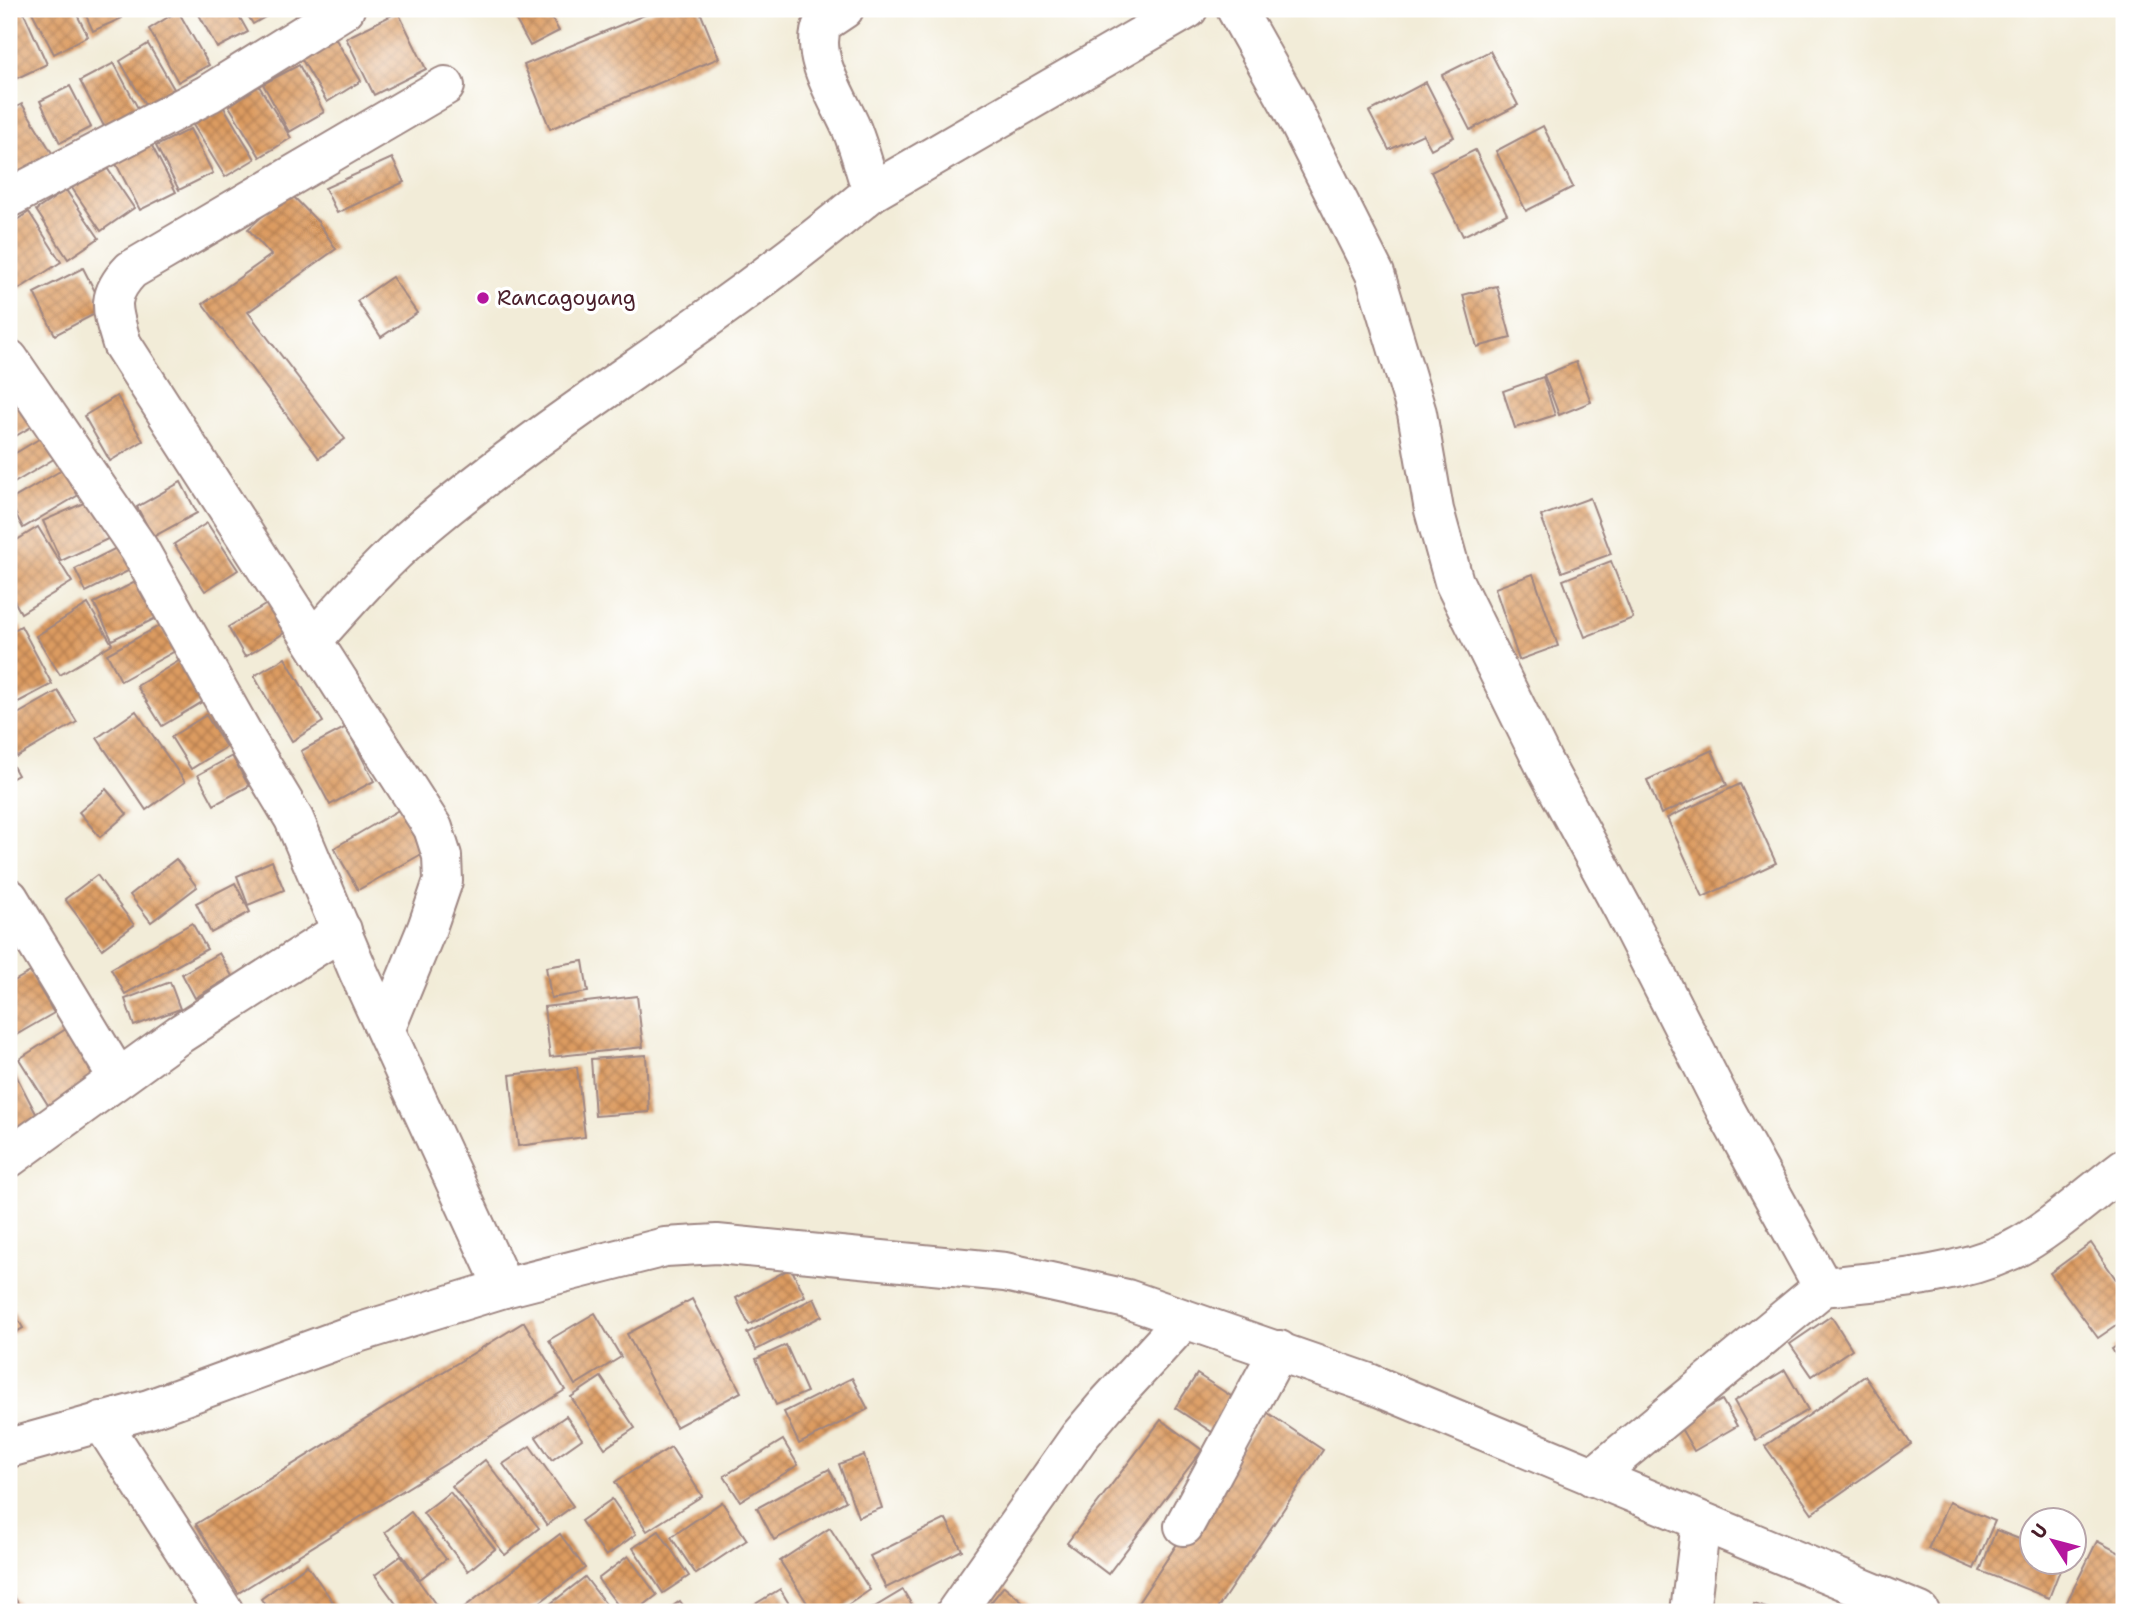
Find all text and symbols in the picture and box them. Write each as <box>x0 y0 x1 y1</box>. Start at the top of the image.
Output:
place label: Rancagoyang <box>497 284 636 312</box>
marker: Rancagoyang <box>475 290 491 306</box>
north arrow <box>2018 1506 2088 1576</box>
text: U <box>2026 1519 2054 1544</box>

